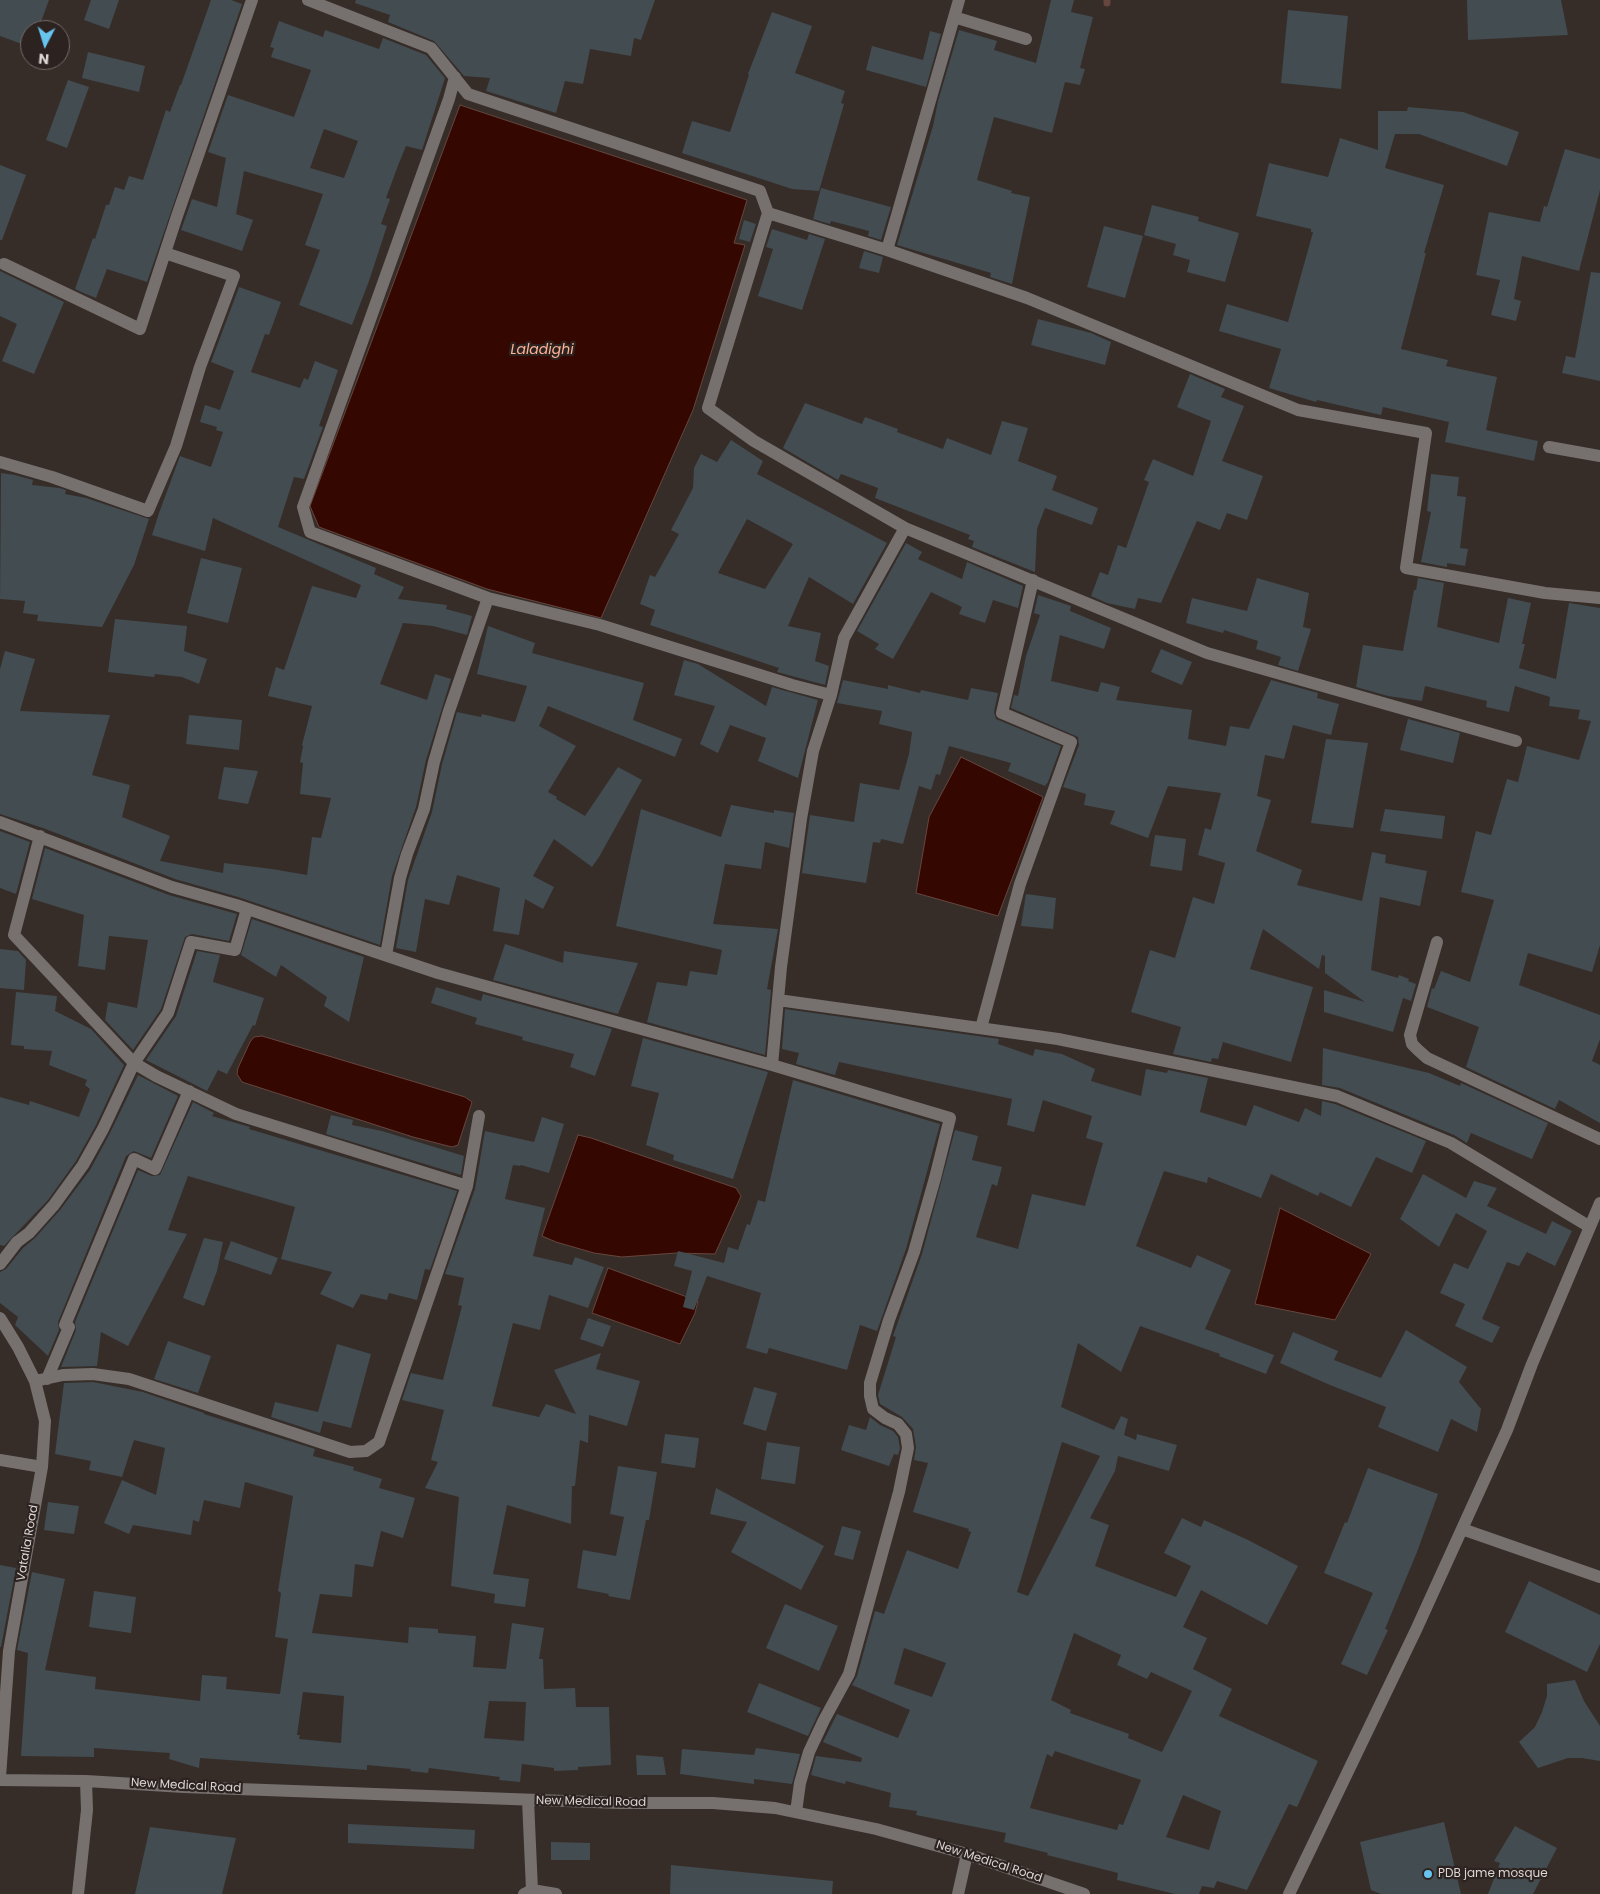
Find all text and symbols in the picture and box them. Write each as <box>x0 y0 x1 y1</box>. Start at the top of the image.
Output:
north arrow <box>20 20 70 70</box>
text: N <box>38 49 50 69</box>
water label: Laladighi <box>510 342 574 358</box>
street label: Vatalia Road <box>14 1504 42 1582</box>
street label: New Medical Road <box>130 1776 242 1796</box>
street label: New Medical Road <box>536 1794 646 1810</box>
street label: New Medical Road <box>934 1838 1044 1886</box>
place label: PDB jame mosque <box>1438 1867 1548 1881</box>
marker: PDB jame mosque <box>1422 1868 1434 1880</box>

